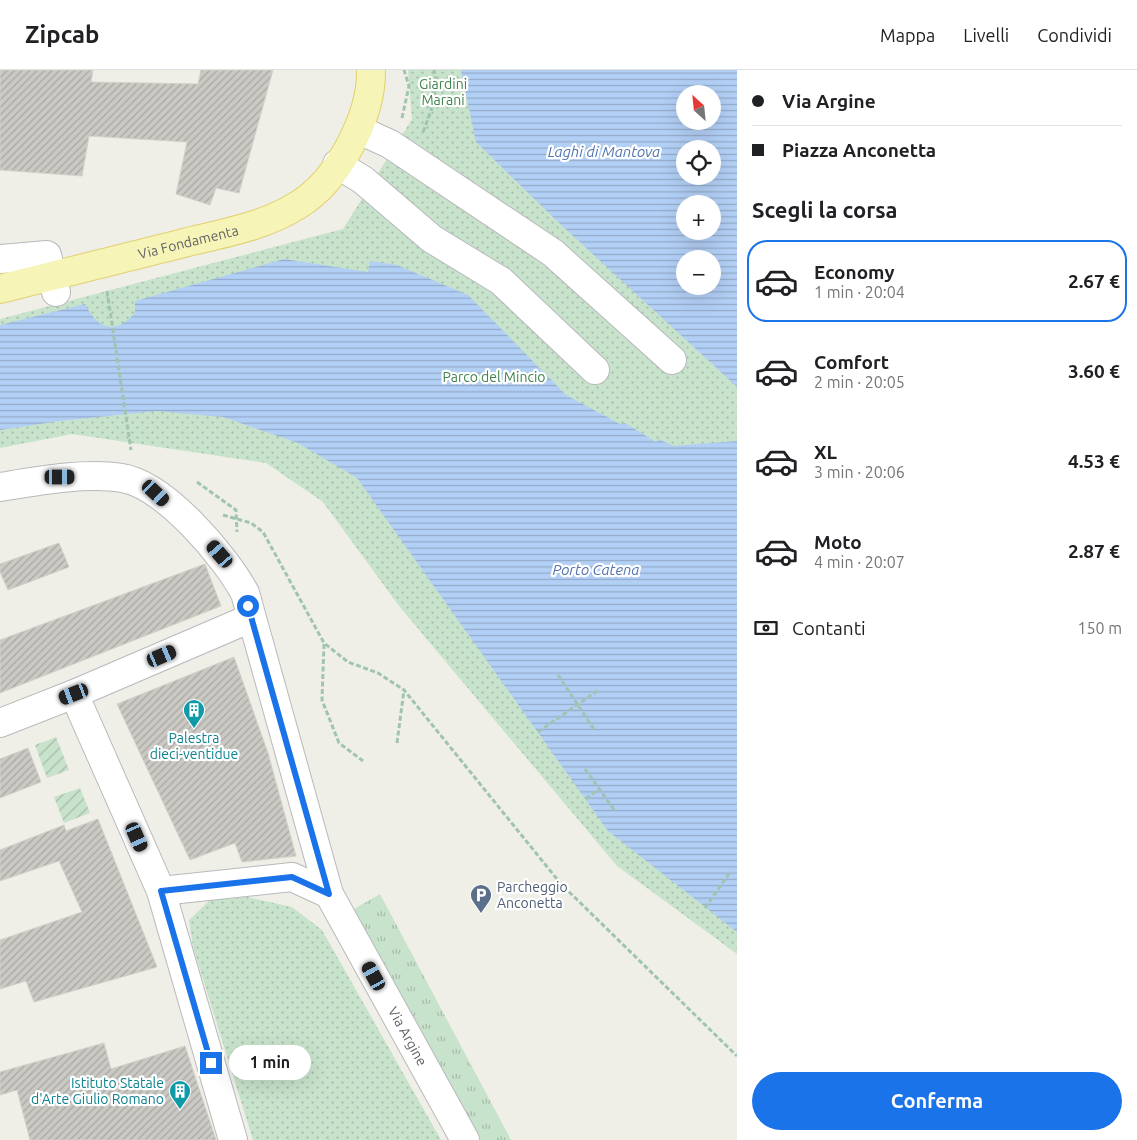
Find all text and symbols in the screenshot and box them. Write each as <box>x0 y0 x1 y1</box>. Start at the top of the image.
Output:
text: Zipcab <box>25 21 99 48</box>
text: Mappa <box>880 25 935 45</box>
text: Livelli <box>963 25 1009 45</box>
text: Condividi <box>1037 25 1112 45</box>
park label: Giardini Marani <box>419 76 467 108</box>
north arrow <box>676 85 721 130</box>
map controls <box>676 85 721 295</box>
text: Via Argine <box>782 90 876 112</box>
text: Piazza Anconetta <box>782 139 936 161</box>
button: locate <box>676 140 721 185</box>
water label: Laghi di Mantova <box>548 143 660 160</box>
button: + <box>676 195 721 240</box>
text: Scegli la corsa <box>752 197 898 222</box>
street label: Via Fondamenta <box>136 222 240 262</box>
button: − <box>676 250 721 295</box>
icon: car <box>754 259 799 304</box>
text: Economy <box>814 261 895 283</box>
text: 2.67 € <box>1068 270 1120 292</box>
text: 1 min · 20:04 <box>814 283 905 301</box>
icon: car <box>754 349 799 394</box>
text: Comfort <box>814 351 889 373</box>
text: 3.60 € <box>1068 360 1120 382</box>
park label: Parco del Mincio <box>442 369 546 385</box>
text: 2 min · 20:05 <box>814 373 905 391</box>
icon: car <box>754 439 799 484</box>
text: XL <box>814 441 837 463</box>
text: 4.53 € <box>1068 450 1120 472</box>
text: 3 min · 20:06 <box>814 463 905 481</box>
car <box>45 470 75 485</box>
car <box>139 477 172 509</box>
icon: car <box>754 529 799 574</box>
text: Moto <box>814 531 862 553</box>
car <box>204 538 235 570</box>
text: 2.87 € <box>1068 540 1120 562</box>
text: 4 min · 20:07 <box>814 553 905 571</box>
water label: Porto Catena <box>553 561 639 578</box>
route start <box>237 595 259 617</box>
icon: cash <box>752 614 780 642</box>
text: Contanti <box>792 617 866 639</box>
text: 150 m <box>1077 619 1122 637</box>
car <box>145 643 178 669</box>
car <box>57 682 90 706</box>
building icon: Palestra dieci-ventidue <box>182 698 206 729</box>
place label: Palestra dieci-ventidue <box>150 730 238 762</box>
car <box>124 820 149 854</box>
place label: Parcheggio Anconetta <box>497 879 568 911</box>
parking icon: Parcheggio Anconetta <box>469 883 493 914</box>
car <box>360 959 387 993</box>
street label: Via Argine <box>385 1004 430 1068</box>
callout: 1 min <box>228 1046 311 1080</box>
route end <box>200 1052 222 1074</box>
text: 1 min <box>250 1053 290 1071</box>
button: Conferma <box>752 1072 1122 1130</box>
place label: Istituto Statale d'Arte Giulio Romano <box>31 1075 164 1107</box>
building icon: Istituto Statale d'Arte Giulio Romano <box>168 1079 192 1110</box>

